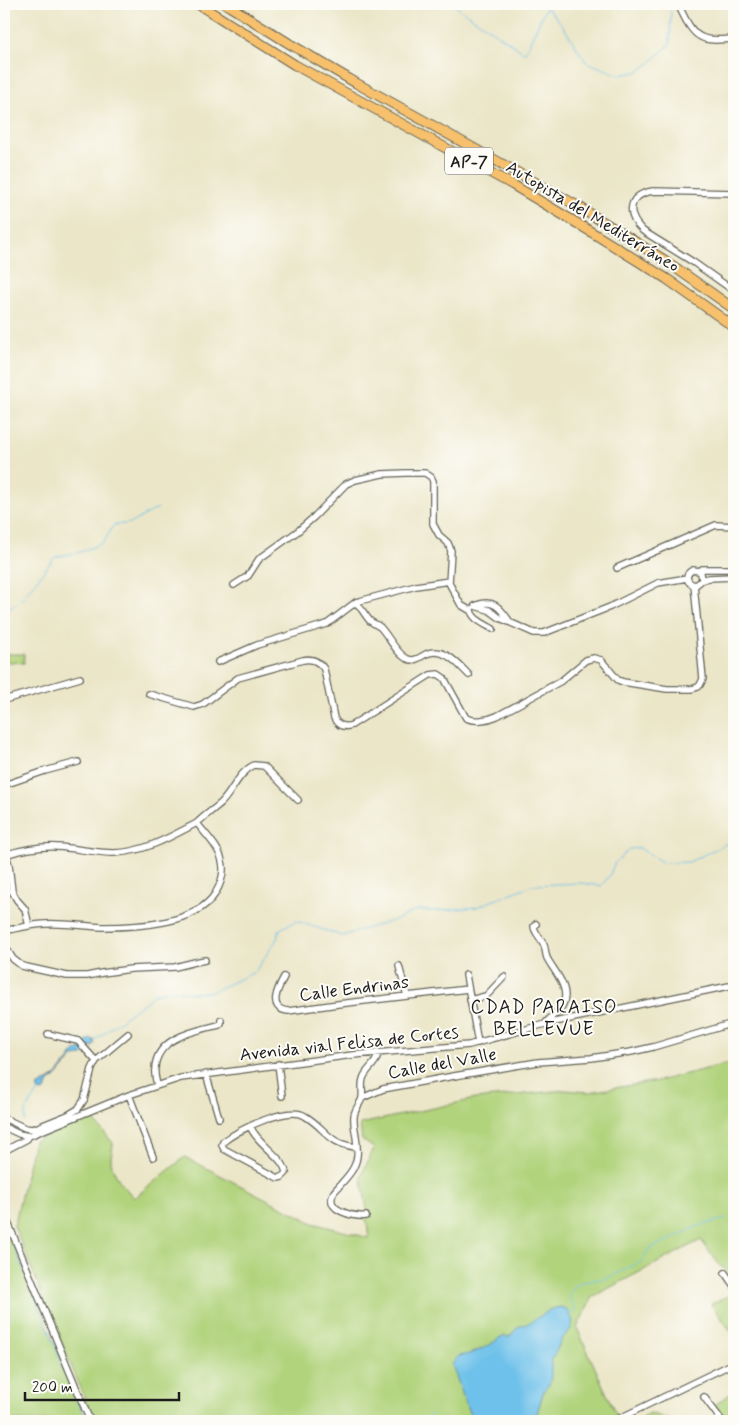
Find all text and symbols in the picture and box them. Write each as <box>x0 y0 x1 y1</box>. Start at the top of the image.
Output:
road number: AP-7 <box>445 148 493 175</box>
street label: Autopista del Mediterráneo <box>501 155 684 278</box>
street label: Calle Endrinas <box>298 970 410 1008</box>
district label: CDAD PARAISO BELLEVUE <box>470 995 618 1042</box>
street label: Avenida vial Felisa de Cortes <box>238 1021 460 1067</box>
street label: Calle del Valle <box>386 1043 498 1085</box>
scale bar <box>25 1370 179 1402</box>
text: 200 m <box>32 1378 73 1398</box>

